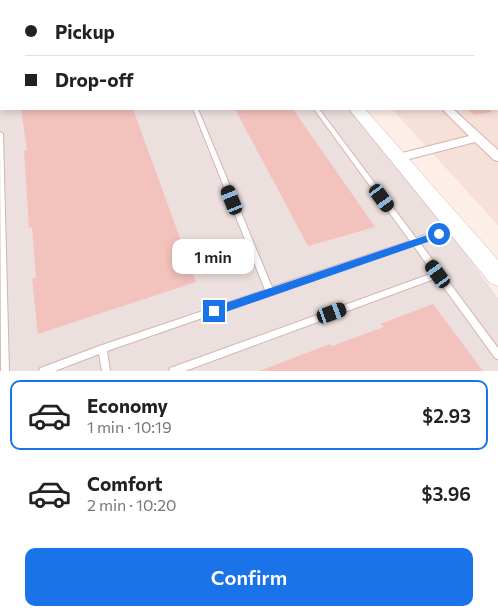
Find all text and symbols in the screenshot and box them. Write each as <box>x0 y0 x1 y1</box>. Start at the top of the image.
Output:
text: Pickup <box>55 20 115 43</box>
text: Drop-off <box>55 68 134 91</box>
car <box>367 181 396 215</box>
car <box>219 183 244 217</box>
route start <box>428 223 450 245</box>
callout: 1 min <box>173 238 255 274</box>
text: 1 min <box>194 247 232 266</box>
car <box>423 257 452 291</box>
route end <box>203 300 225 322</box>
car <box>315 301 348 325</box>
icon: car <box>27 393 72 438</box>
text: Economy <box>87 394 168 417</box>
text: $2.93 <box>422 404 471 427</box>
text: 1 min · 10:19 <box>87 417 172 436</box>
icon: car <box>27 471 72 516</box>
text: Comfort <box>87 472 163 495</box>
text: $3.96 <box>422 482 471 505</box>
text: 2 min · 10:20 <box>87 495 176 514</box>
button: Confirm <box>25 548 473 606</box>

